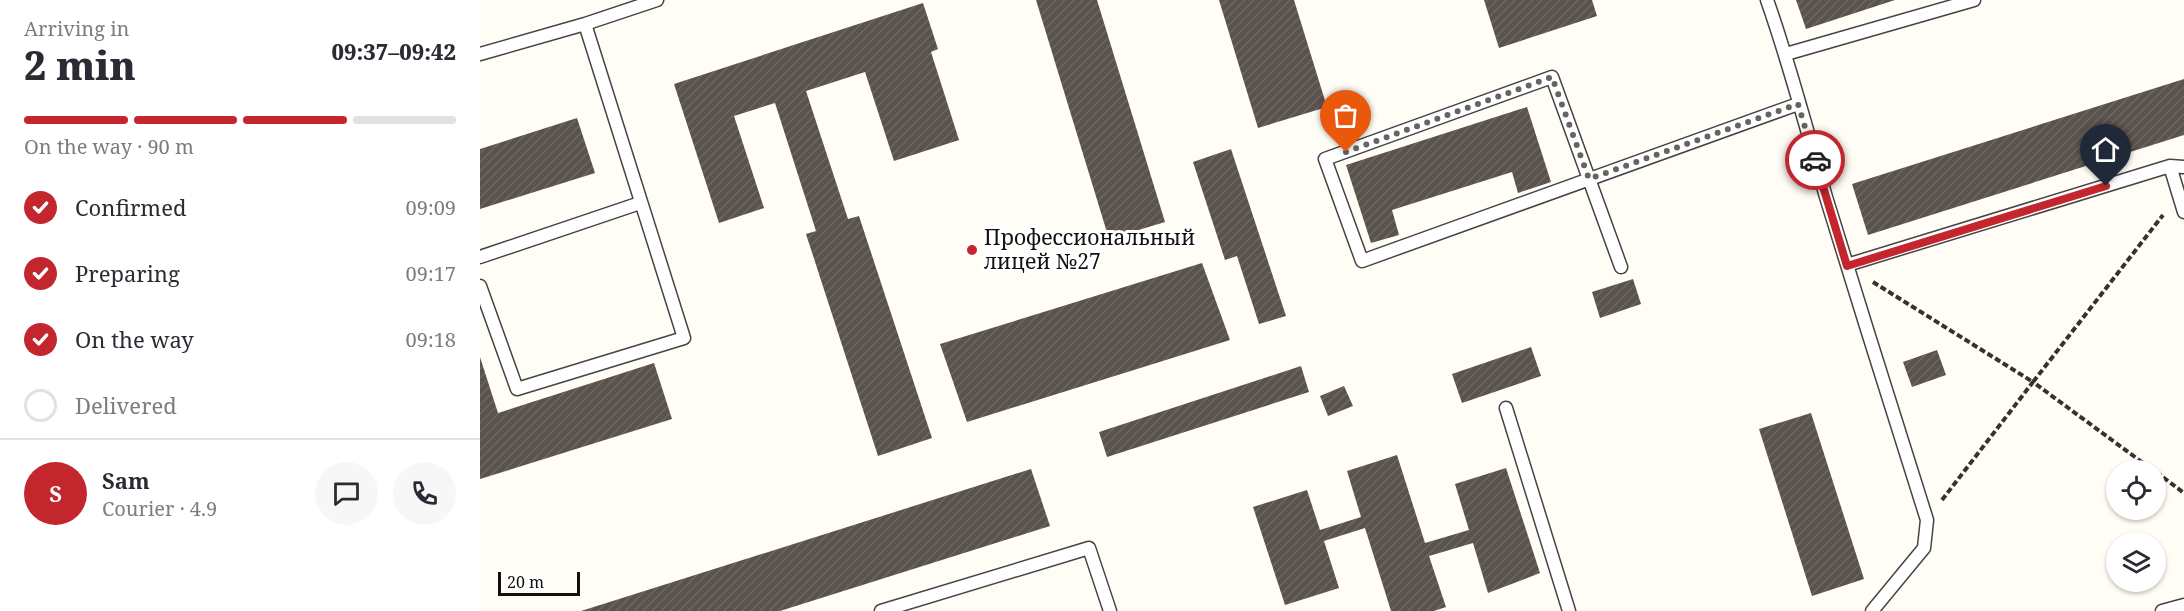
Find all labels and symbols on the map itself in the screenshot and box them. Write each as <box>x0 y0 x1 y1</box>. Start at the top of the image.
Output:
pin <box>1320 90 1371 152</box>
pin <box>2080 124 2131 186</box>
courier <box>1785 130 1845 190</box>
place label: Профессиональный лицей №27 <box>984 223 1195 275</box>
marker: Профессиональный лицей №27 <box>965 243 979 257</box>
scale bar <box>498 569 580 596</box>

